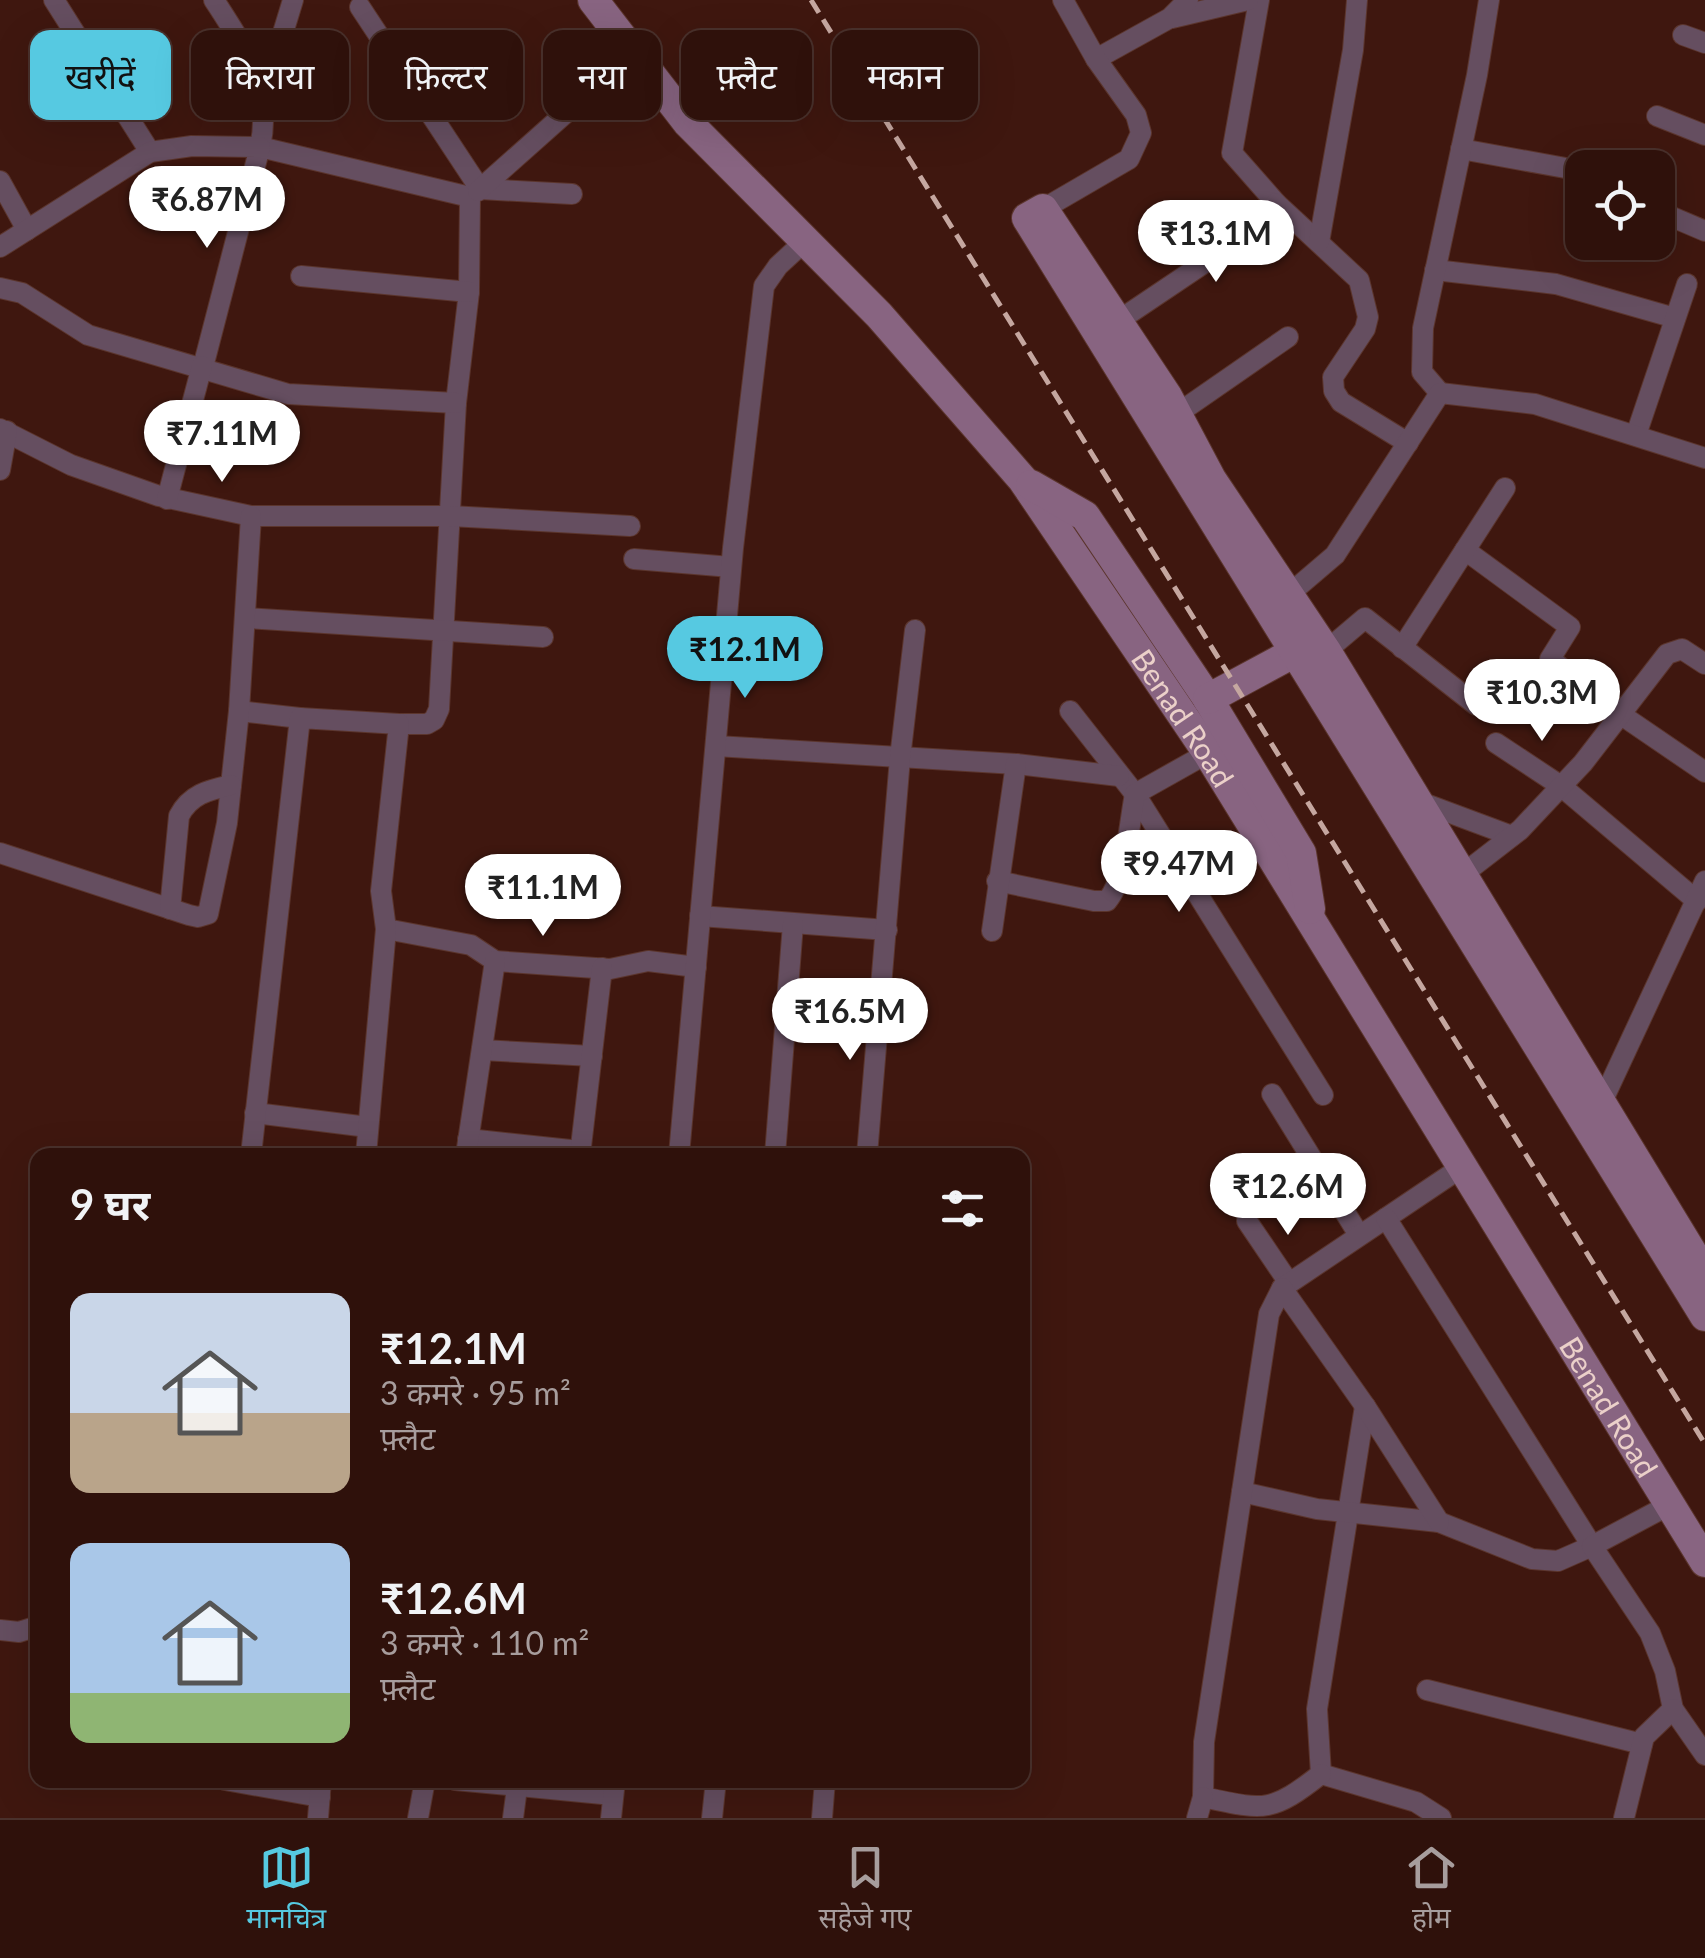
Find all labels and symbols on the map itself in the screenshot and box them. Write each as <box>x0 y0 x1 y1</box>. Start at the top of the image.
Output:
pin: ₹6.87M <box>126 166 288 251</box>
pin: ₹13.1M <box>1135 200 1297 285</box>
pin: ₹7.11M <box>141 400 303 485</box>
pin: ₹12.1M <box>664 616 826 701</box>
street label: Benad Road <box>1125 642 1242 793</box>
pin: ₹10.3M <box>1461 659 1623 744</box>
pin: ₹9.47M <box>1098 830 1260 915</box>
pin: ₹11.1M <box>462 854 624 939</box>
pin: ₹16.5M <box>769 978 931 1063</box>
pin: ₹12.6M <box>1207 1153 1369 1238</box>
street label: Benad Road <box>1553 1330 1666 1483</box>

